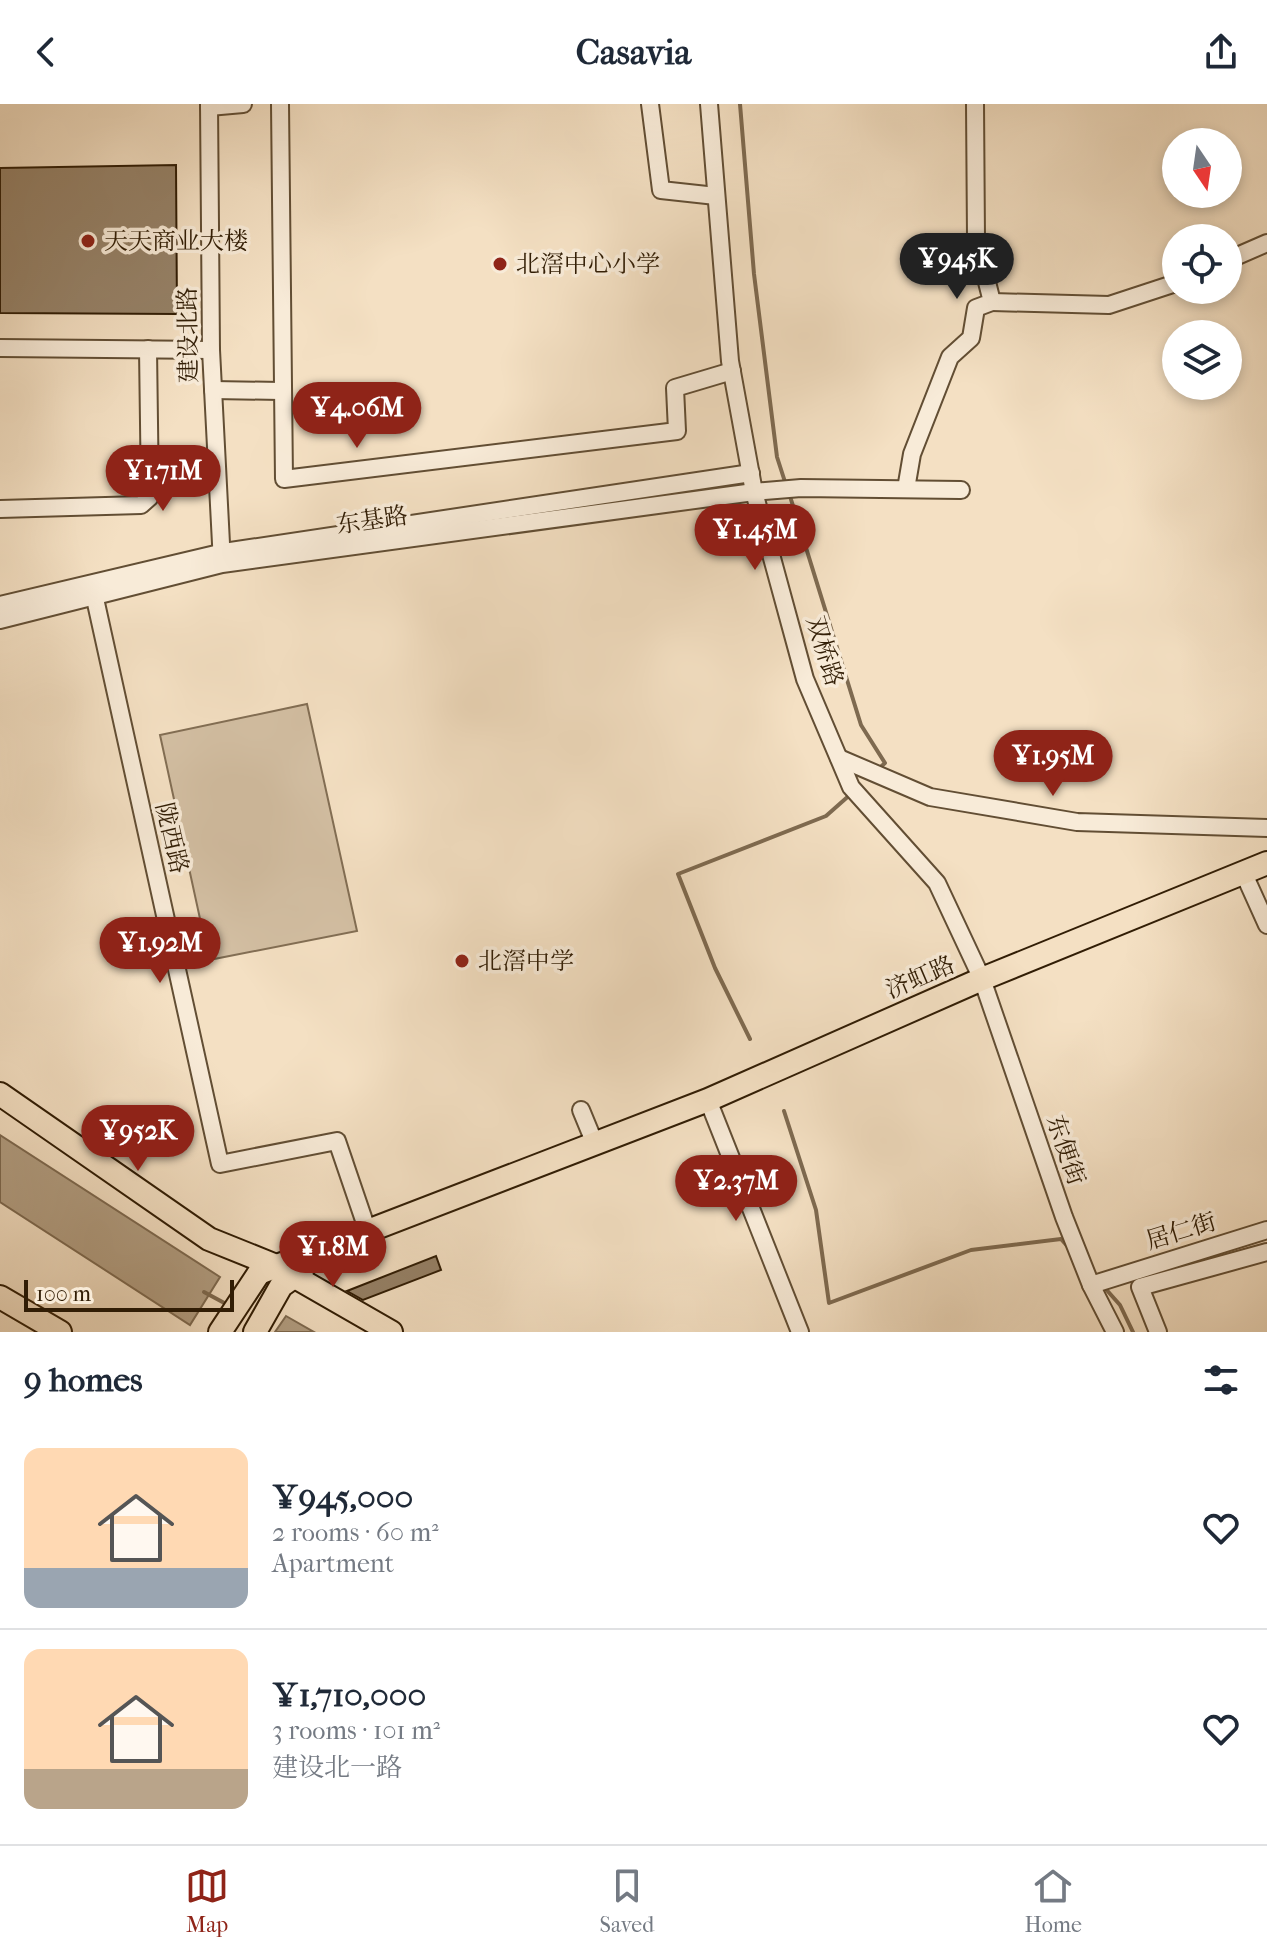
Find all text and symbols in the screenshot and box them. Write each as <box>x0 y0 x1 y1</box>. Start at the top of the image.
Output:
icon: back <box>24 30 68 74</box>
icon: share <box>1199 30 1243 74</box>
text: Casavia <box>576 31 691 73</box>
north arrow <box>1162 128 1242 208</box>
map controls <box>1162 128 1242 400</box>
button: locate <box>1162 224 1242 304</box>
place label: 天天商业大楼 <box>104 227 248 255</box>
marker: 天天商业大楼 <box>79 232 97 250</box>
pin: ¥945K <box>901 233 1013 301</box>
text: ¥945K <box>918 243 996 274</box>
place label: 北滘中心小学 <box>516 250 660 278</box>
marker: 北滘中心小学 <box>491 255 509 273</box>
street label: 建设北路 <box>173 287 203 383</box>
button: layers <box>1162 320 1242 400</box>
pin: ¥4.06M <box>292 382 422 450</box>
text: ¥4.06M <box>310 392 404 423</box>
pin: ¥1.71M <box>98 445 228 513</box>
text: ¥1.71M <box>124 455 202 486</box>
street label: 东基路 <box>334 501 410 539</box>
pin: ¥1.45M <box>690 504 820 572</box>
text: ¥1.45M <box>713 514 797 545</box>
street label: 双桥路 <box>801 612 849 690</box>
pin: ¥1.95M <box>988 730 1118 798</box>
text: ¥1.95M <box>1012 740 1094 771</box>
street label: 陇西路 <box>150 800 194 876</box>
pin: ¥1.92M <box>95 917 225 985</box>
text: ¥1.92M <box>118 927 202 958</box>
place label: 北滘中学 <box>478 947 574 975</box>
street label: 济虹路 <box>881 950 959 1004</box>
marker: 北滘中学 <box>453 952 471 970</box>
pin: ¥952K <box>82 1105 194 1173</box>
street label: 东便街 <box>1041 1111 1091 1189</box>
text: ¥952K <box>99 1115 177 1146</box>
pin: ¥2.37M <box>671 1155 801 1223</box>
text: ¥2.37M <box>693 1165 779 1196</box>
street label: 居仁街 <box>1142 1207 1220 1255</box>
pin: ¥1.8M <box>277 1221 389 1289</box>
text: ¥1.8M <box>297 1231 369 1262</box>
scale bar <box>24 1276 234 1312</box>
text: 100 m <box>36 1281 91 1307</box>
icon: filters <box>1199 1358 1243 1402</box>
text: 9 homes <box>24 1360 143 1400</box>
text: ¥945,000 <box>272 1477 413 1517</box>
icon: home <box>88 1480 184 1576</box>
icon: heart <box>1199 1506 1243 1550</box>
text: 2 rooms · 60 m² <box>272 1517 439 1548</box>
text: Apartment <box>272 1548 394 1579</box>
text: ¥1,710,000 <box>272 1675 426 1715</box>
icon: home <box>88 1681 184 1777</box>
icon: heart <box>1199 1707 1243 1751</box>
text: 3 rooms · 101 m² <box>272 1715 440 1746</box>
text: 建设北一路 <box>272 1752 402 1783</box>
tab: Map <box>185 1864 229 1938</box>
tab: Saved <box>600 1864 654 1938</box>
tab: Home <box>1025 1864 1082 1938</box>

